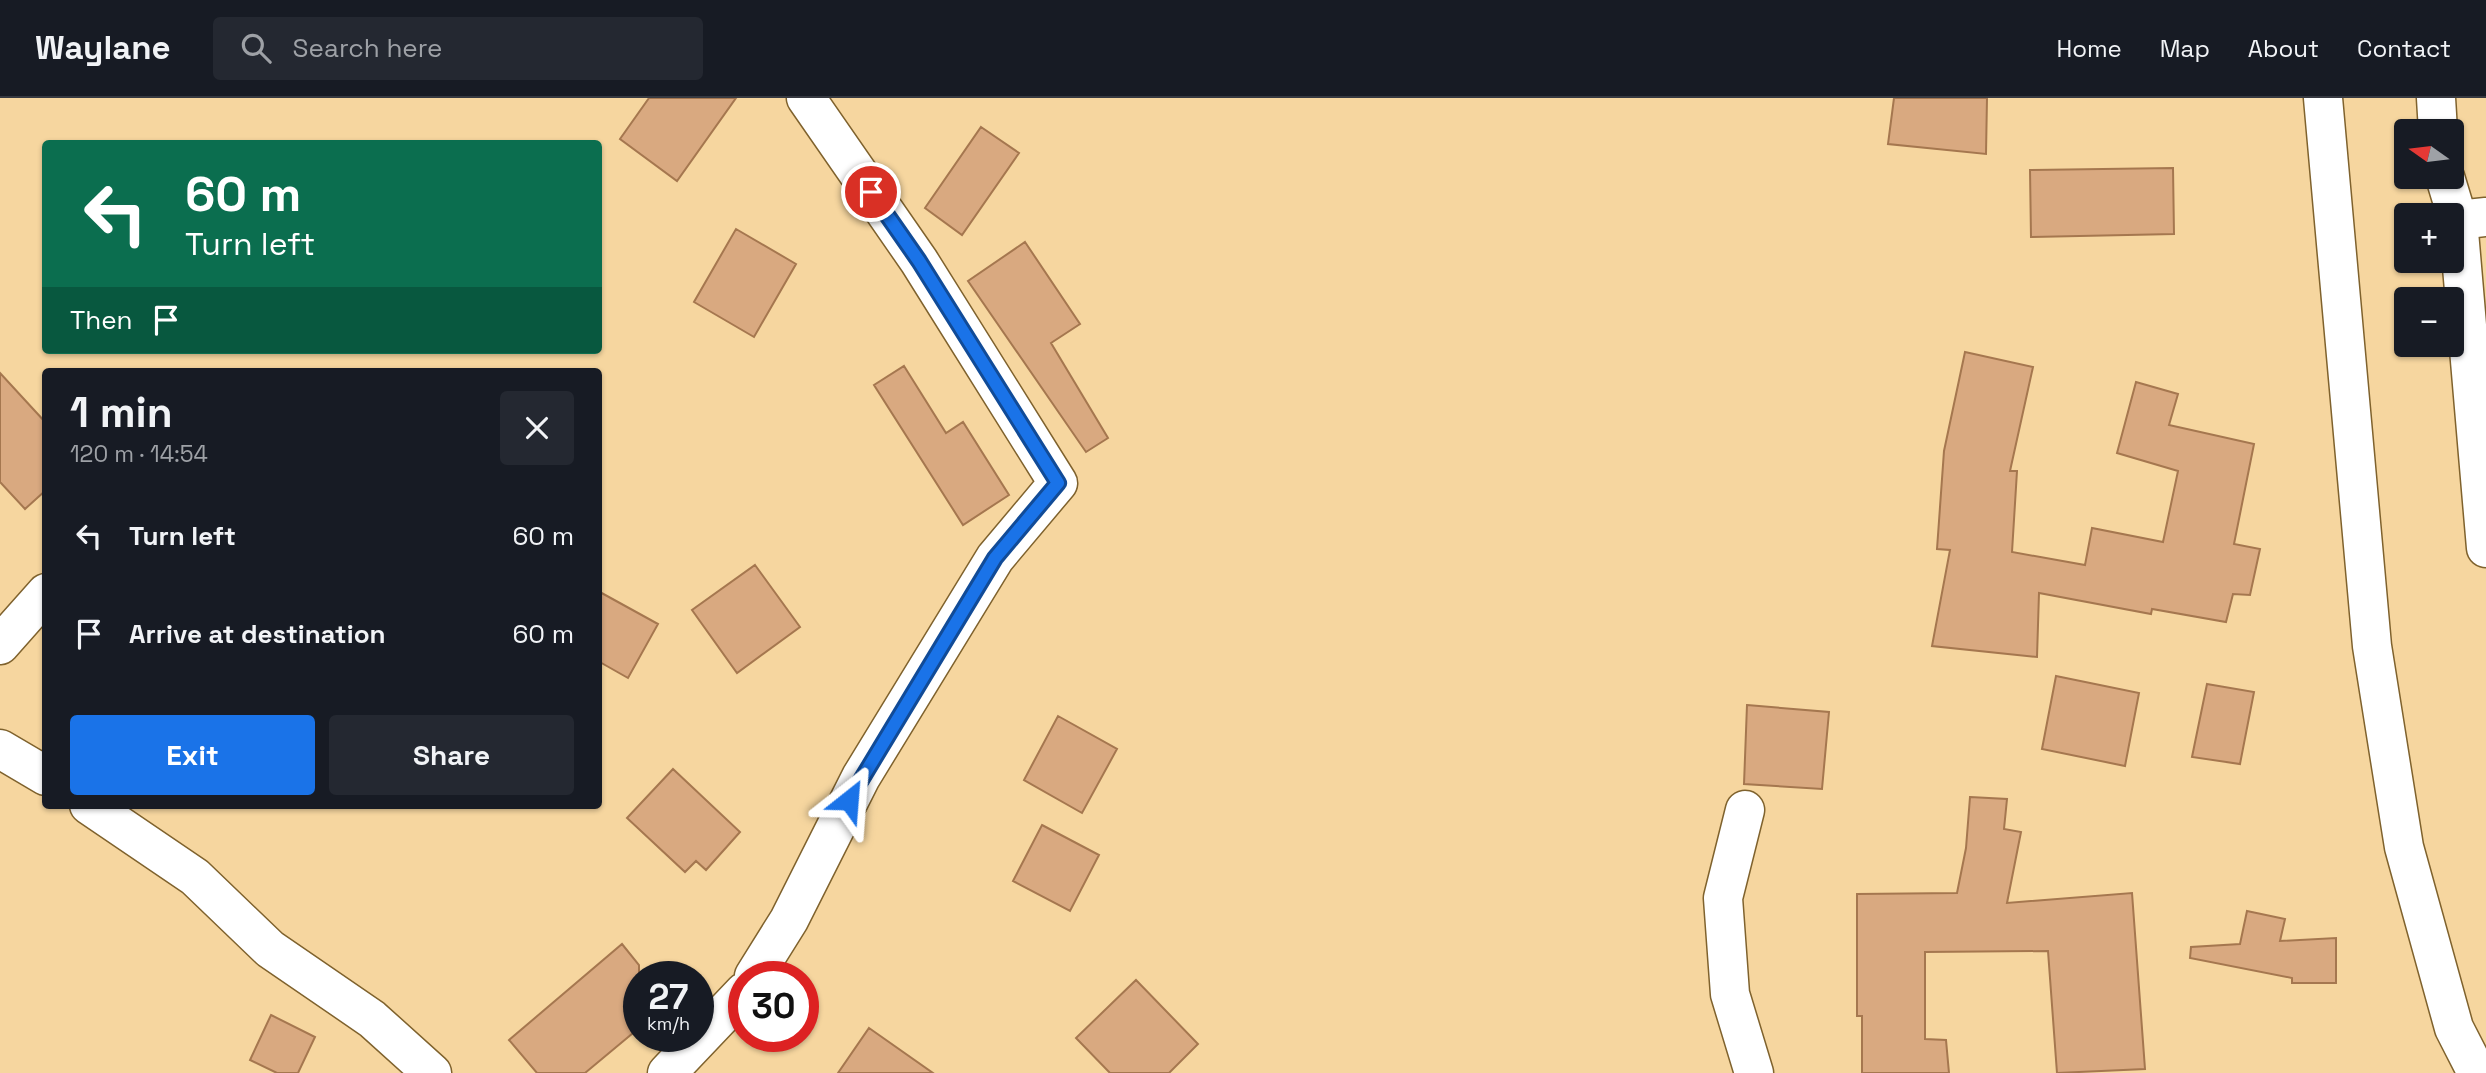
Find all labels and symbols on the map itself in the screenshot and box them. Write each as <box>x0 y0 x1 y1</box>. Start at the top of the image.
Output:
north arrow <box>2394 119 2464 189</box>
pin <box>841 162 901 222</box>
position arrow <box>812 763 886 837</box>
speed limit sign: 30 <box>728 961 819 1052</box>

